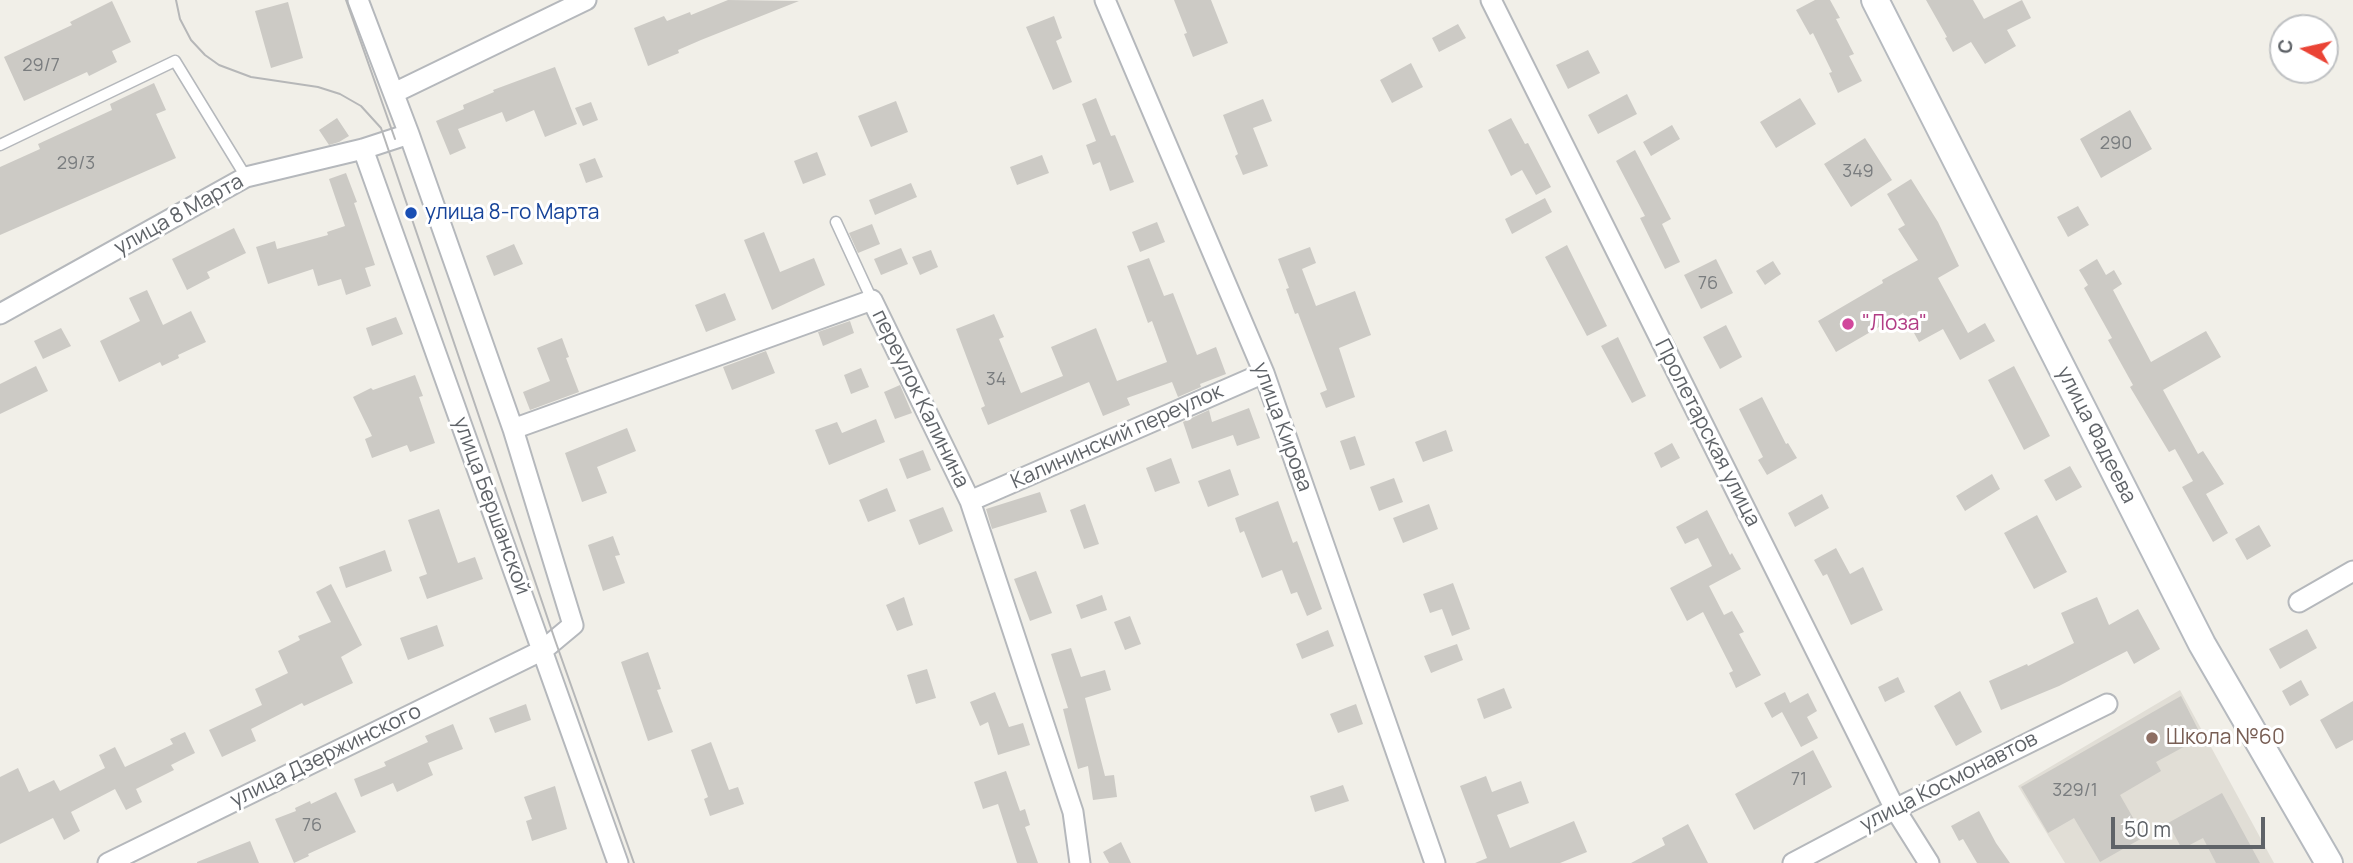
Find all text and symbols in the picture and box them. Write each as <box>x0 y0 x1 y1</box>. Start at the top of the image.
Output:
north arrow <box>2269 14 2339 84</box>
text: С <box>2271 38 2299 55</box>
house number: 29/7 <box>22 55 60 77</box>
house number: 290 <box>2100 133 2132 155</box>
house number: 29/3 <box>57 153 95 175</box>
house number: 349 <box>1842 161 1874 183</box>
street label: улица 8 Марта <box>110 169 248 261</box>
place label: улица 8-го Марта <box>425 200 599 226</box>
marker: улица 8-го Марта <box>403 205 419 221</box>
house number: 76 <box>1698 273 1718 295</box>
street label: переулок Калинина <box>866 306 974 492</box>
place label: "Лоза" <box>1862 311 1927 337</box>
marker: "Лоза" <box>1840 316 1856 332</box>
street label: Пролетарская улица <box>1649 335 1765 531</box>
street label: улица Кирова <box>1247 359 1317 495</box>
street label: улица Фадеева <box>2051 362 2141 508</box>
house number: 34 <box>986 369 1006 391</box>
street label: Калининский переулок <box>1007 379 1227 495</box>
street label: улица Бершанской <box>447 414 535 598</box>
street label: улица Дзержинского <box>226 699 426 813</box>
place label: Школа №60 <box>2166 725 2285 751</box>
street label: улица Космонавтов <box>1856 726 2042 838</box>
marker: Школа №60 <box>2144 730 2160 746</box>
house number: 71 <box>1791 769 1807 791</box>
house number: 329/1 <box>2052 780 2098 802</box>
scale bar <box>2115 804 2269 848</box>
house number: 76 <box>302 815 322 837</box>
text: 50 m <box>2124 815 2171 843</box>

